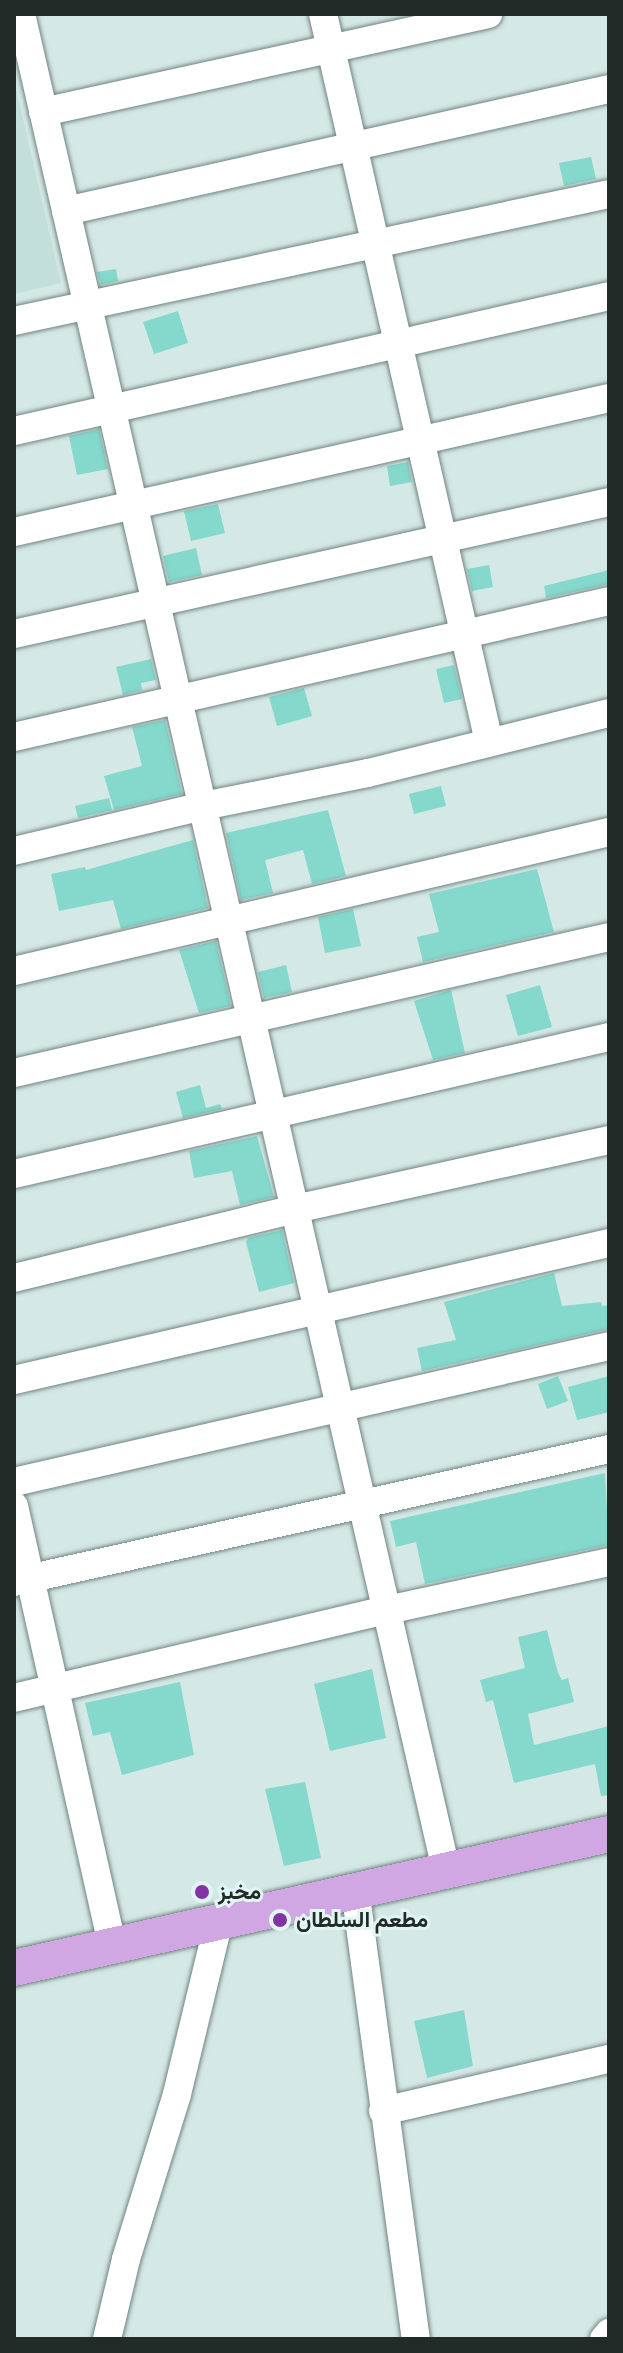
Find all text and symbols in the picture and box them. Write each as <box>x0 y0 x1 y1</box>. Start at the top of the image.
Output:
place label: مخبز <box>218 1879 261 1905</box>
marker: مخبز <box>193 1883 211 1901</box>
place label: مطعم السلطان <box>296 1907 428 1933</box>
marker: مطعم السلطان <box>271 1911 289 1929</box>

